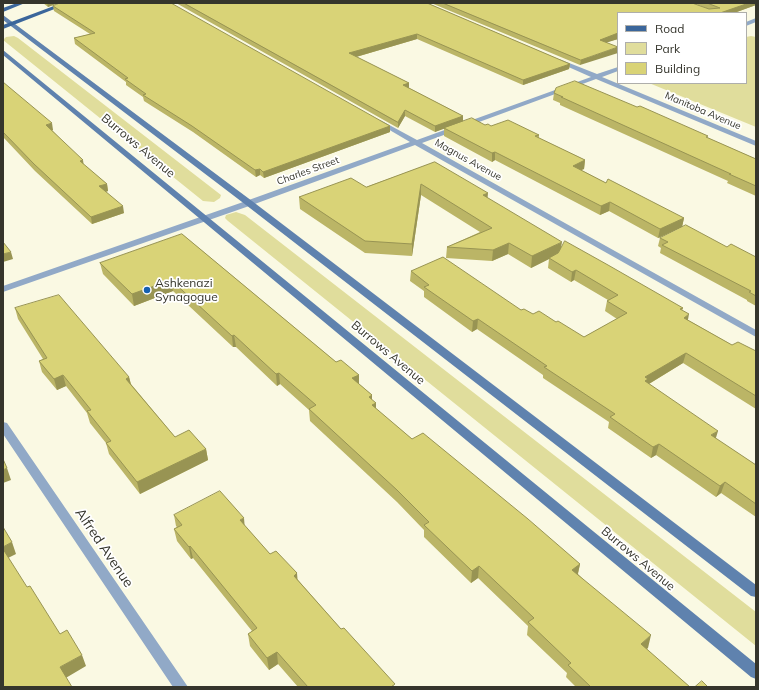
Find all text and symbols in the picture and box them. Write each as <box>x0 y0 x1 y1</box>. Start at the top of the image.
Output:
legend <box>617 12 747 84</box>
text: Road <box>655 21 684 36</box>
text: Park <box>655 41 680 56</box>
text: Building <box>655 61 700 76</box>
street label: Manitoba Avenue <box>663 90 743 132</box>
street label: Burrows Avenue <box>98 111 178 181</box>
street label: Magnus Avenue <box>432 137 504 183</box>
street label: Charles Street <box>275 154 341 188</box>
place label: Ashkenazi Synagogue <box>155 276 218 304</box>
marker: Ashkenazi Synagogue <box>142 285 152 295</box>
street label: Burrows Avenue <box>348 318 428 388</box>
street label: Alfred Avenue <box>71 505 137 591</box>
street label: Burrows Avenue <box>598 524 678 594</box>

